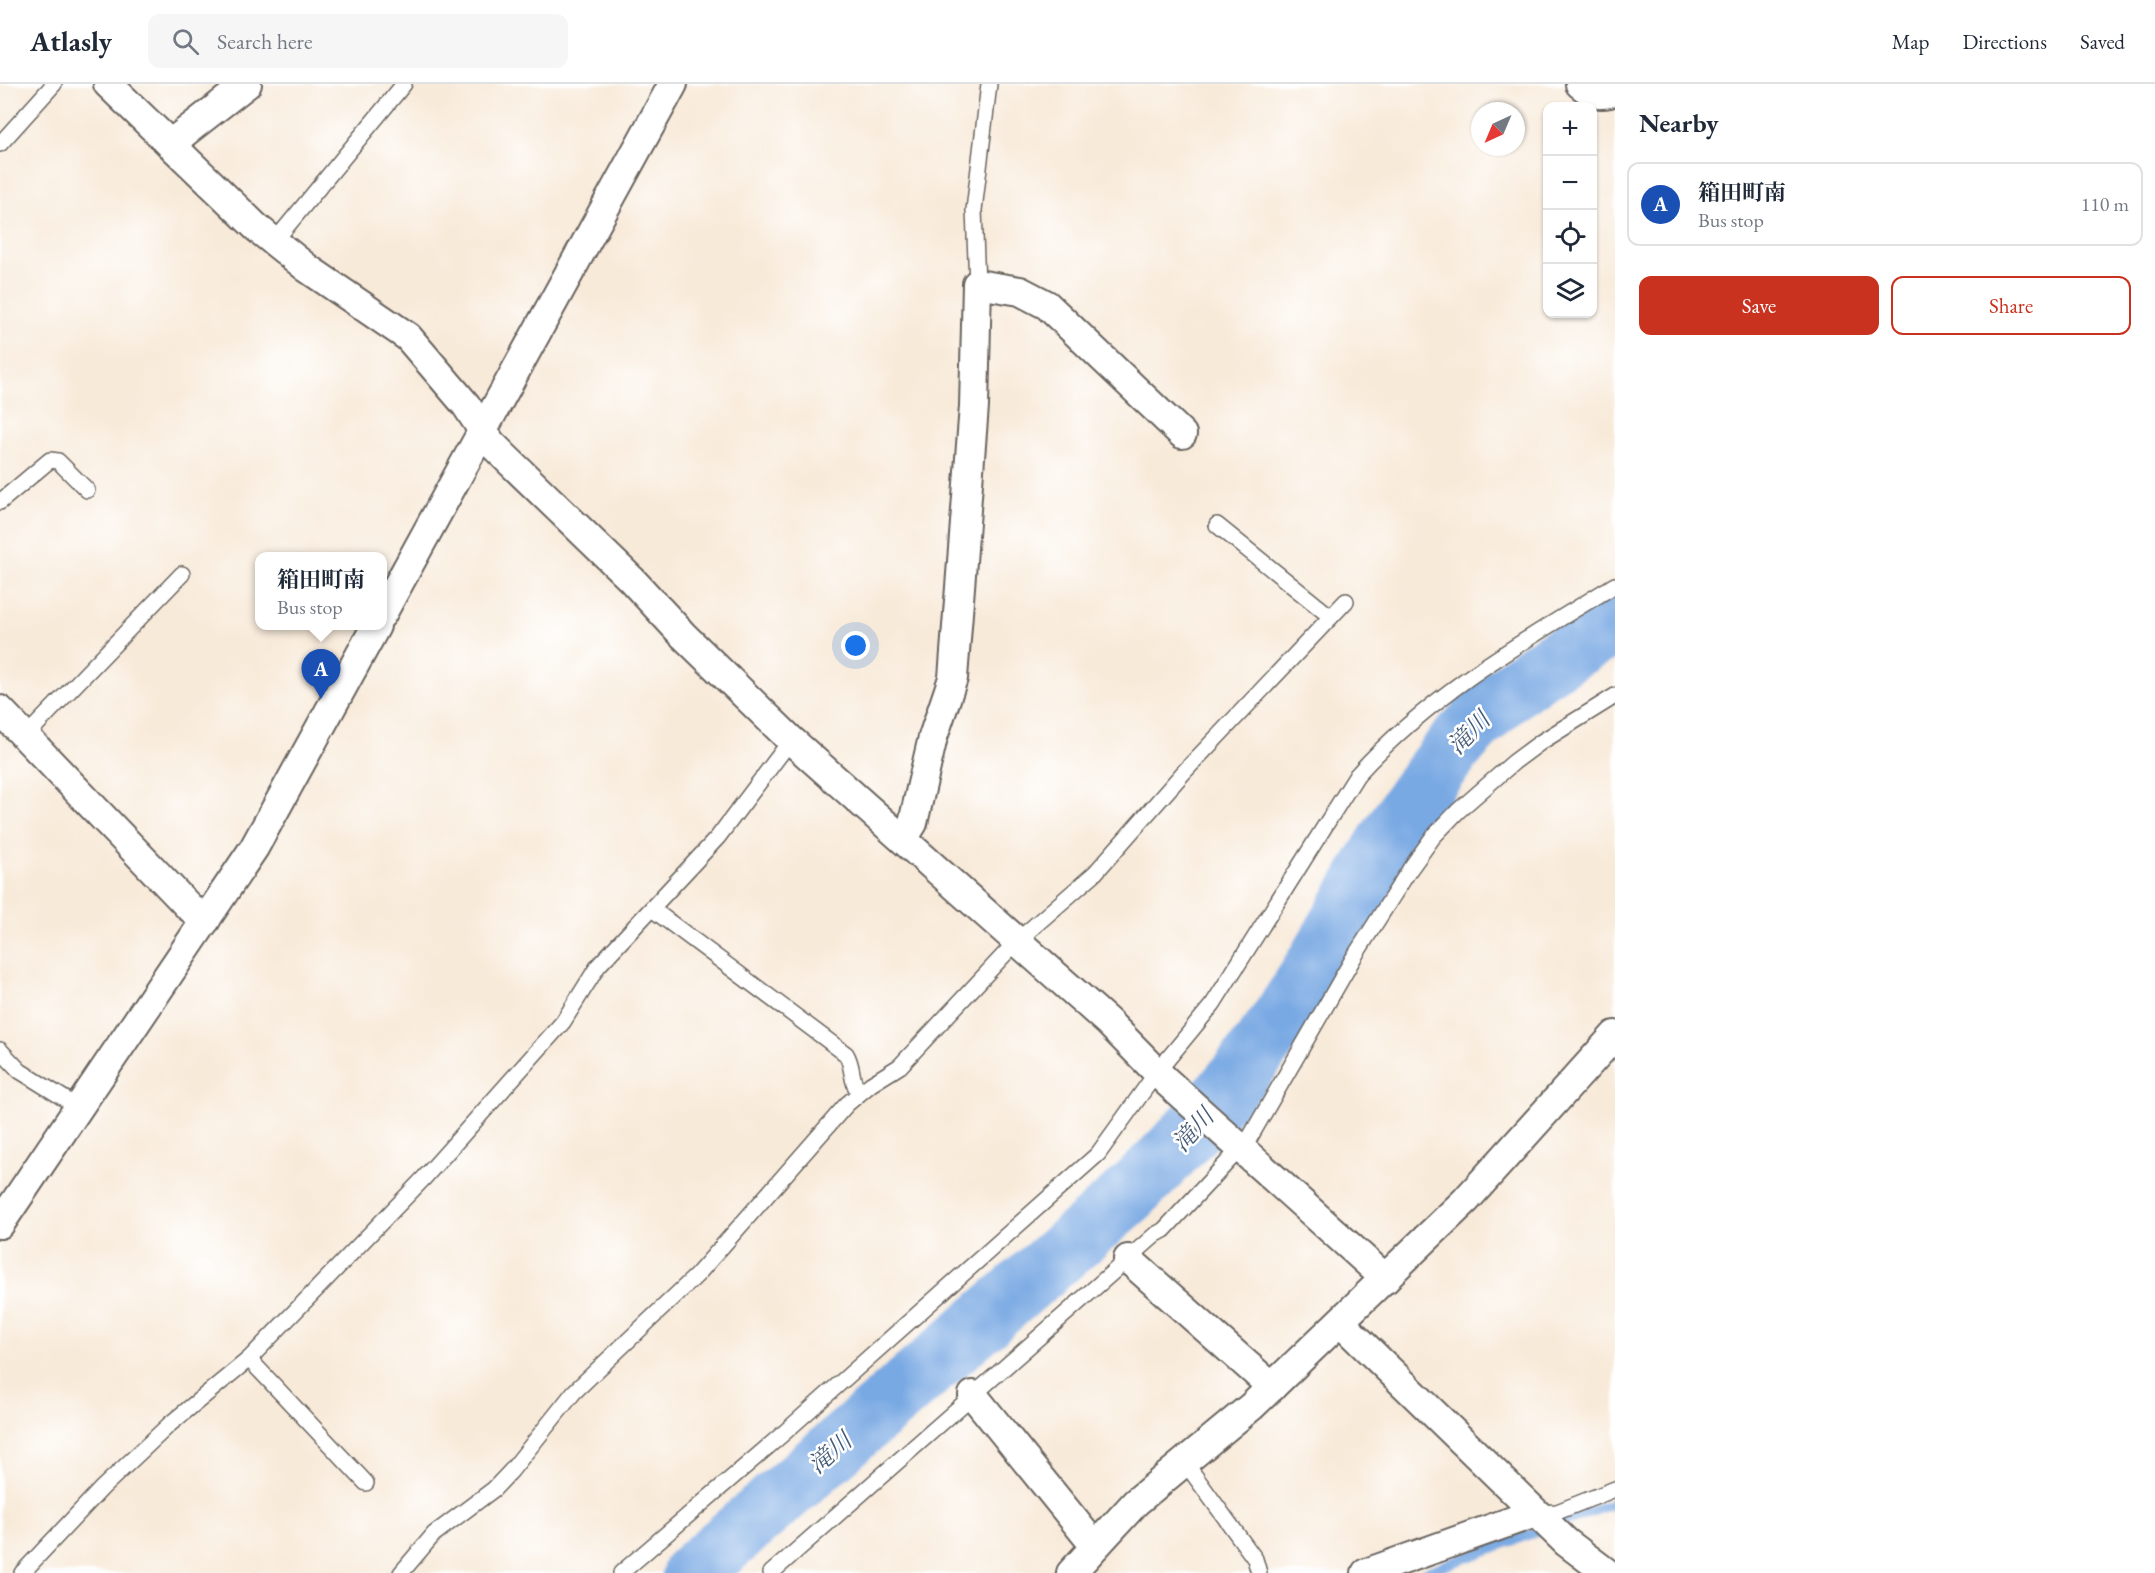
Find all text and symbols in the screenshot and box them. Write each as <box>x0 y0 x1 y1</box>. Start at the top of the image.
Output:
search box <box>148 14 568 68</box>
text: Atlasly <box>30 23 112 59</box>
icon: search <box>169 25 202 58</box>
text: Search here <box>217 27 313 56</box>
text: Map <box>1892 28 1929 55</box>
text: Directions <box>1962 28 2047 55</box>
text: Saved <box>2080 28 2125 55</box>
north arrow <box>1471 102 1525 156</box>
map controls <box>1543 102 1597 318</box>
button: + <box>1543 102 1597 156</box>
text: Nearby <box>1639 106 1719 140</box>
button: − <box>1543 156 1597 210</box>
text: 箱田町南 <box>1698 178 1786 207</box>
text: A <box>1653 191 1668 217</box>
text: 110 m <box>2081 191 2129 217</box>
text: Bus stop <box>1698 207 1764 233</box>
button: locate <box>1543 210 1597 264</box>
button: layers <box>1543 264 1597 318</box>
button: Save <box>1639 276 1879 335</box>
button: Share <box>1891 276 2131 335</box>
popup <box>255 552 387 630</box>
text: 箱田町南 <box>277 565 365 594</box>
text: Bus stop <box>277 594 343 620</box>
your location <box>841 631 870 660</box>
pin: A <box>302 650 340 699</box>
water label: 滝川 <box>1441 702 1499 761</box>
water label: 滝川 <box>1165 1099 1222 1158</box>
water label: 滝川 <box>801 1423 860 1480</box>

